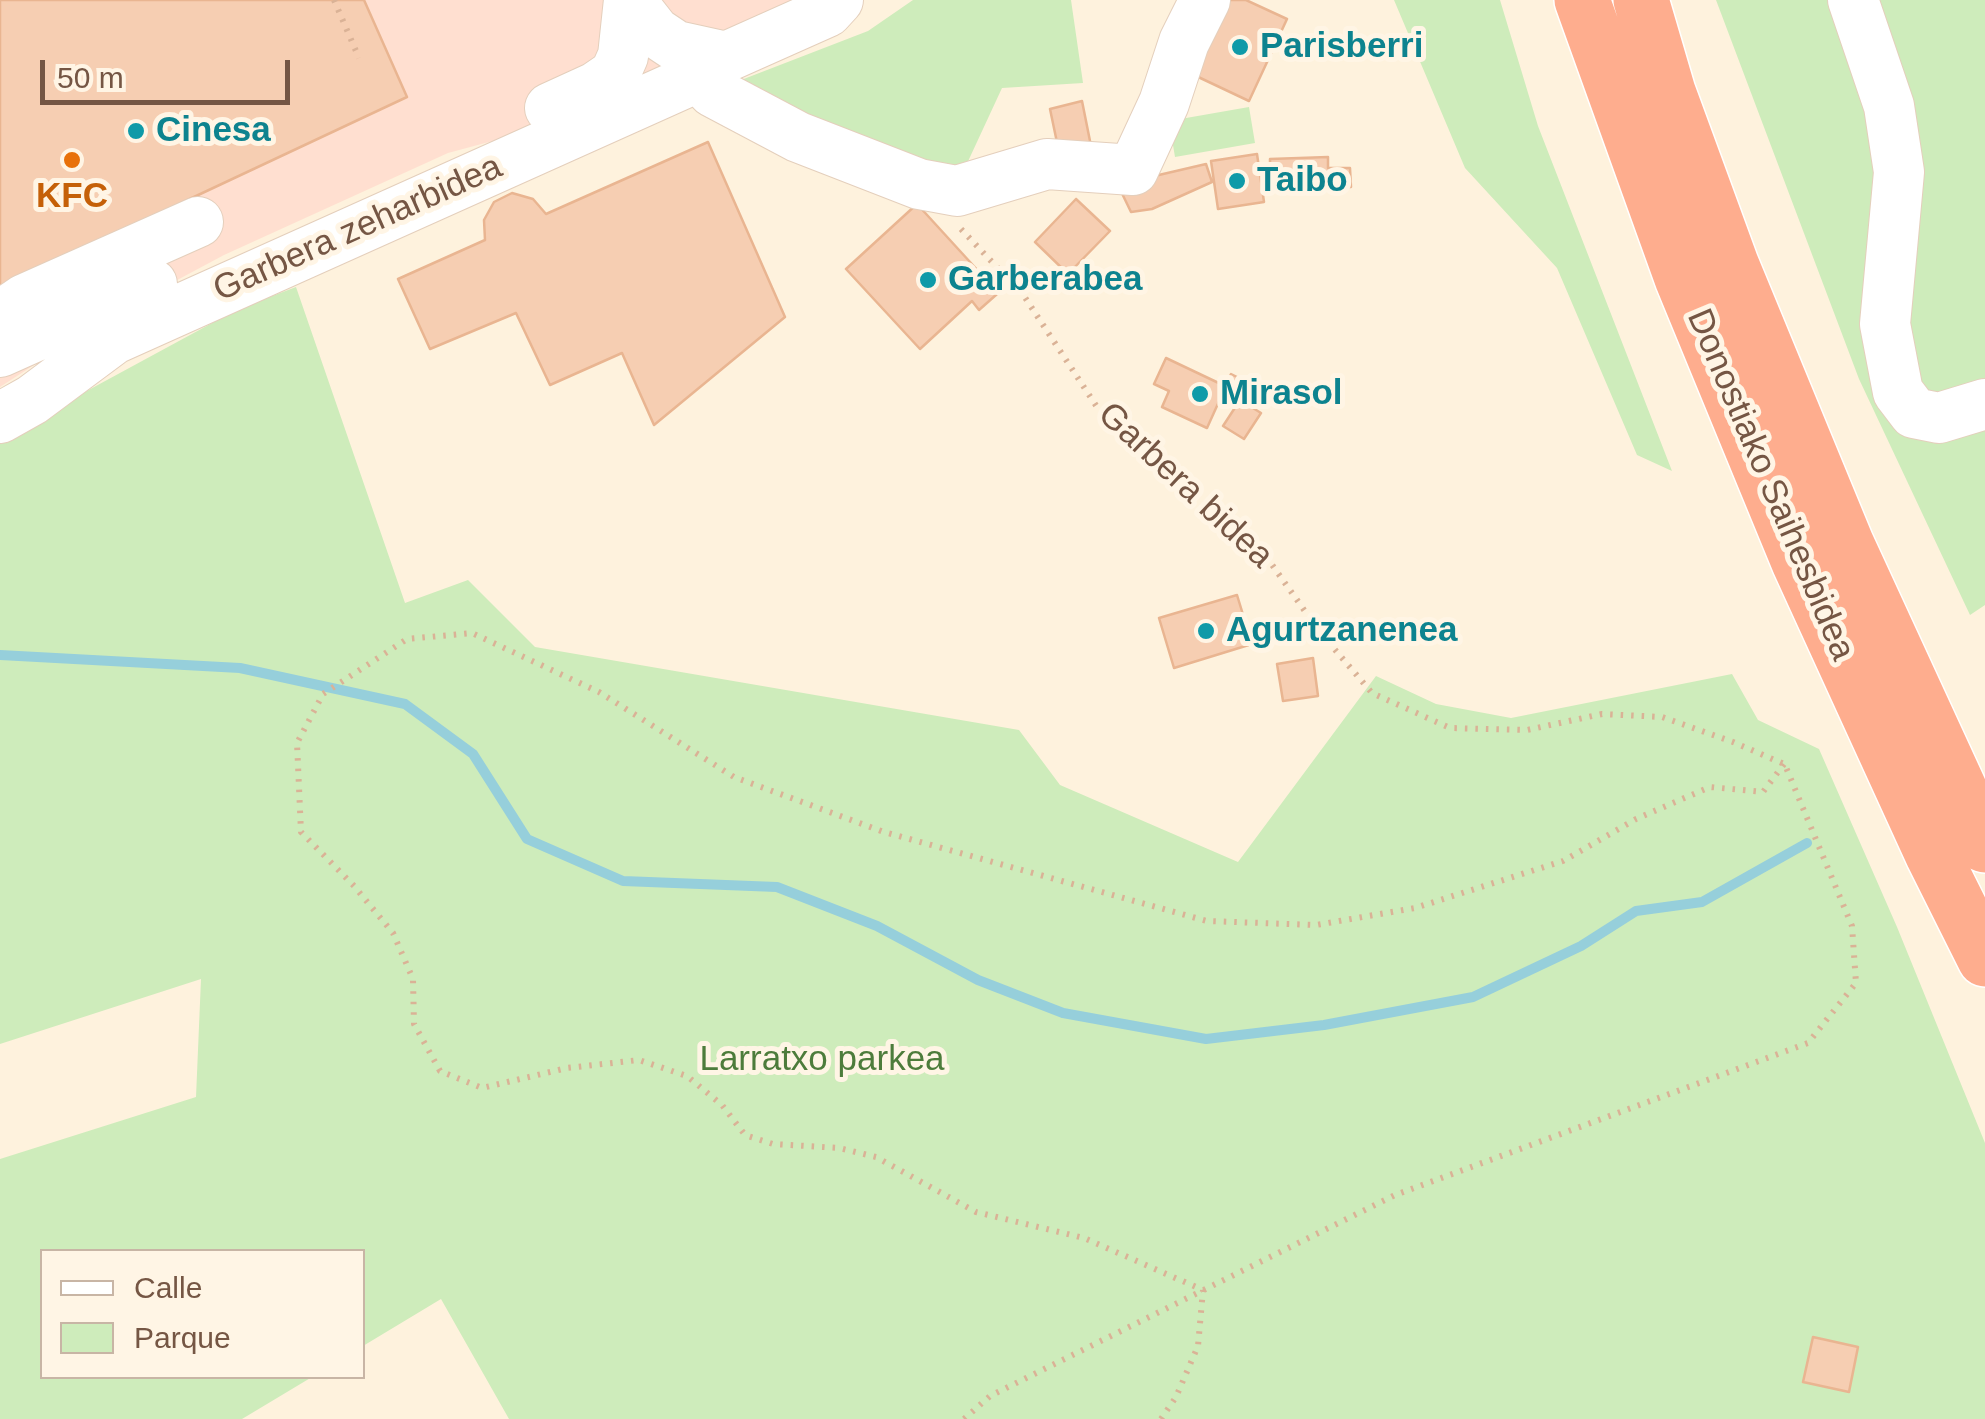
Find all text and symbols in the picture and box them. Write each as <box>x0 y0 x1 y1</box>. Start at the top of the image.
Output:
place label: Parisberri <box>1260 26 1423 68</box>
marker: Parisberri <box>1229 36 1251 58</box>
scale bar <box>45 40 295 102</box>
text: 50 m <box>57 61 124 94</box>
place label: Cinesa <box>156 110 271 152</box>
marker: Cinesa <box>125 120 147 142</box>
street label: Garbera zeharbidea <box>207 147 509 311</box>
marker: KFC <box>61 149 83 171</box>
place label: Taibo <box>1257 160 1348 202</box>
marker: Taibo <box>1226 170 1248 192</box>
place label: KFC <box>36 176 108 218</box>
place label: Garberabea <box>948 259 1143 301</box>
marker: Garberabea <box>917 269 939 291</box>
street label: Donostiako Saihesbidea <box>1677 303 1863 667</box>
place label: Mirasol <box>1220 373 1343 415</box>
marker: Mirasol <box>1189 383 1211 405</box>
street label: Garbera bidea <box>1089 394 1281 578</box>
place label: Agurtzanenea <box>1226 610 1457 652</box>
marker: Agurtzanenea <box>1195 620 1217 642</box>
park label: Larratxo parkea <box>699 1039 945 1081</box>
legend <box>40 1249 365 1379</box>
text: Calle <box>134 1271 202 1304</box>
text: Parque <box>134 1321 231 1354</box>

